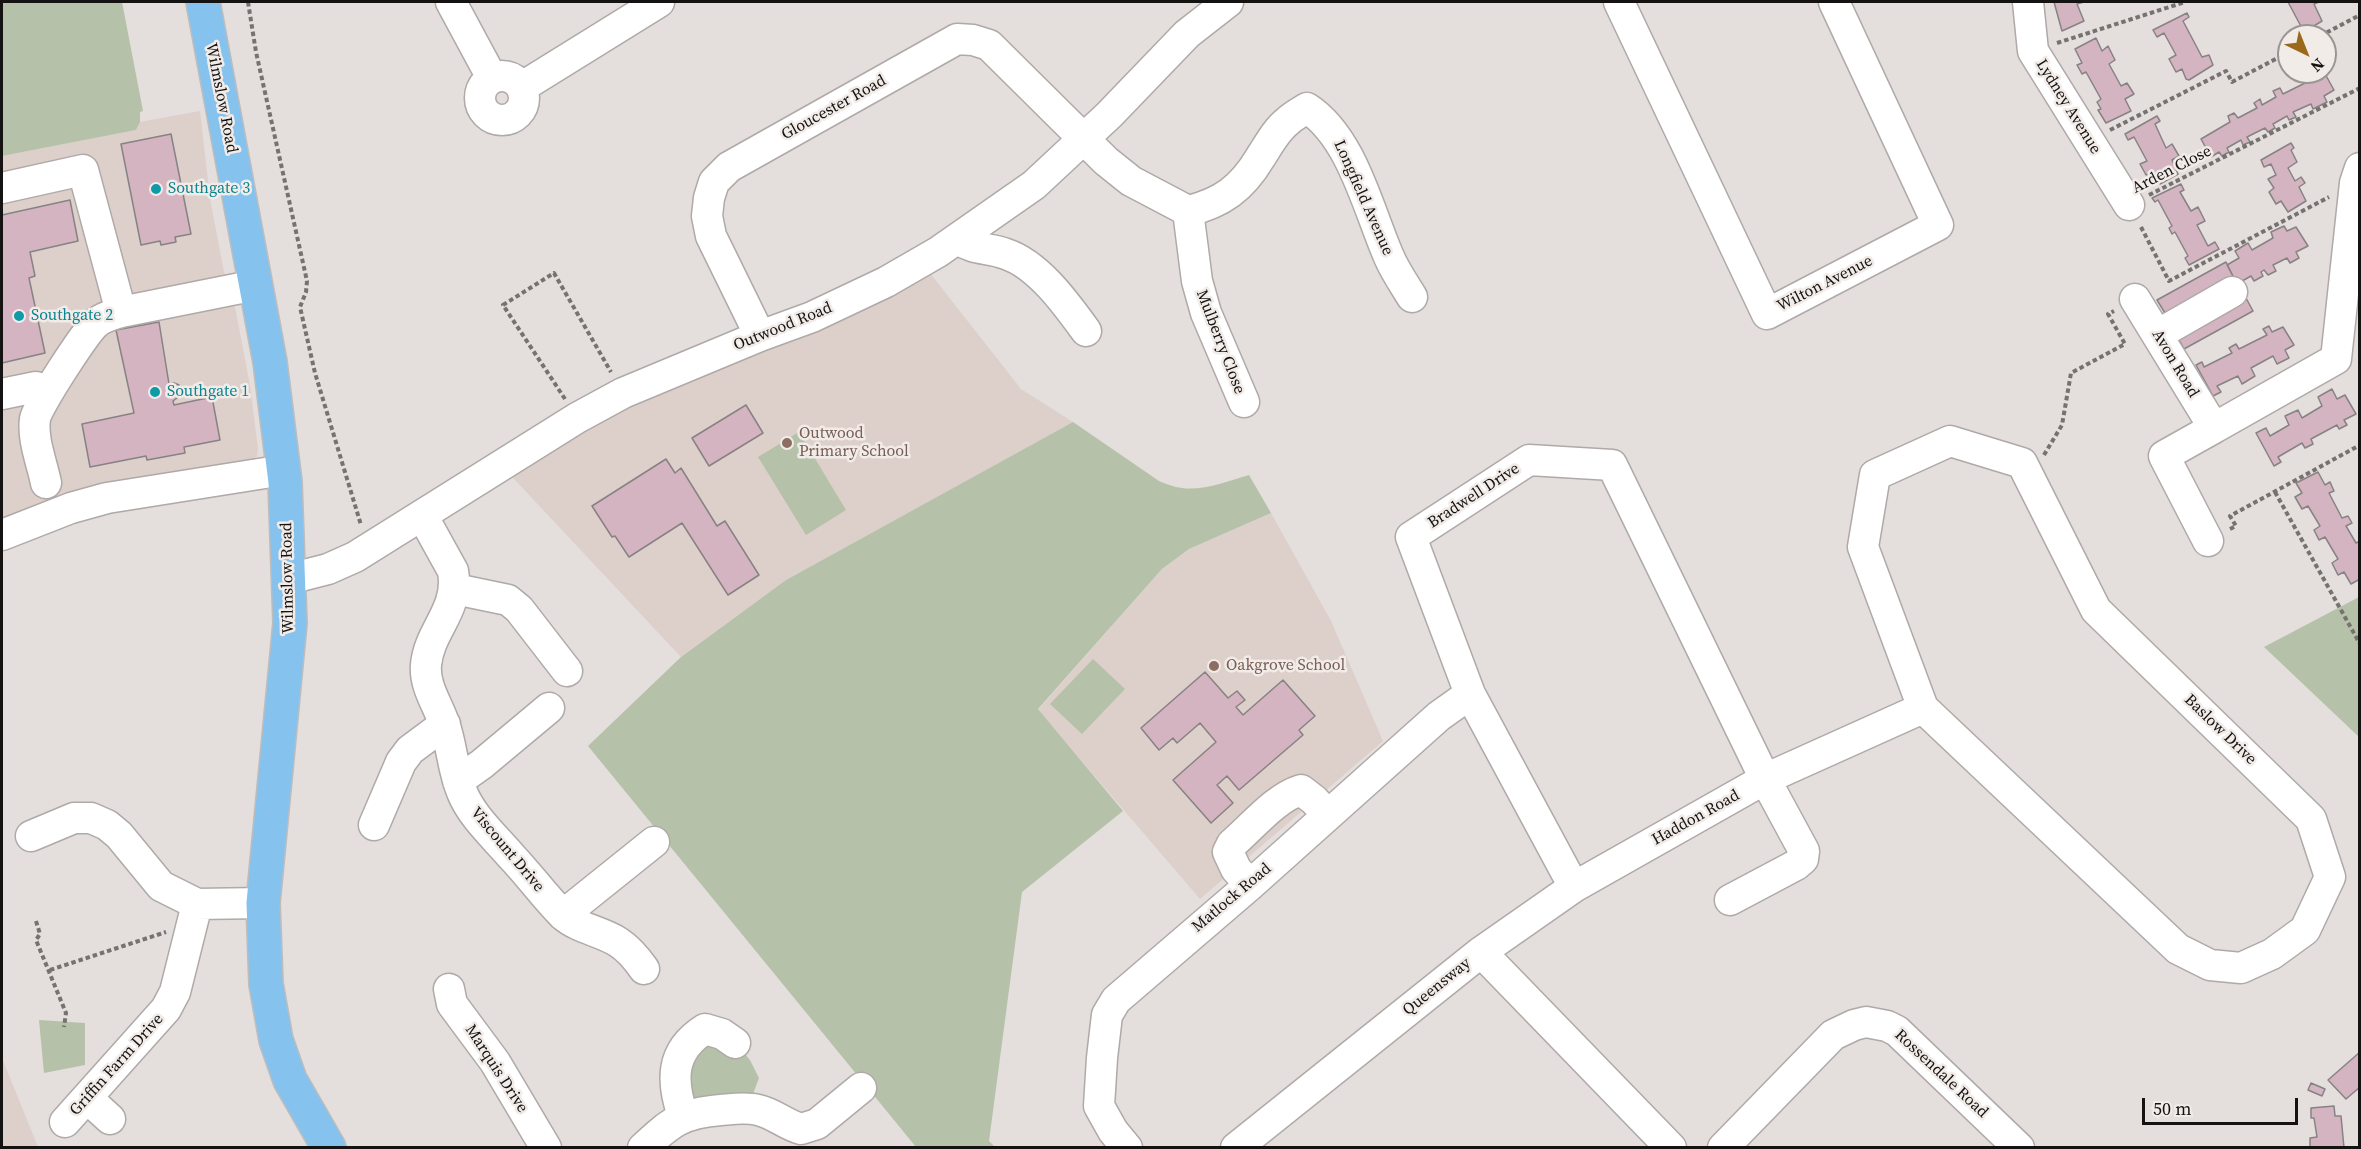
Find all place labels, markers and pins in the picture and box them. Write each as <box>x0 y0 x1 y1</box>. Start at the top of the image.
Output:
place label: Southgate 3 <box>168 179 250 199</box>
marker: Southgate 3 <box>149 182 163 196</box>
place label: Southgate 2 <box>31 306 113 326</box>
marker: Southgate 2 <box>12 309 26 323</box>
place label: Southgate 1 <box>167 382 249 402</box>
marker: Southgate 1 <box>148 385 162 399</box>
place label: Outwood Primary School <box>799 424 909 462</box>
marker: Outwood Primary School <box>780 436 794 450</box>
place label: Oakgrove School <box>1226 656 1345 676</box>
marker: Oakgrove School <box>1207 659 1221 673</box>

